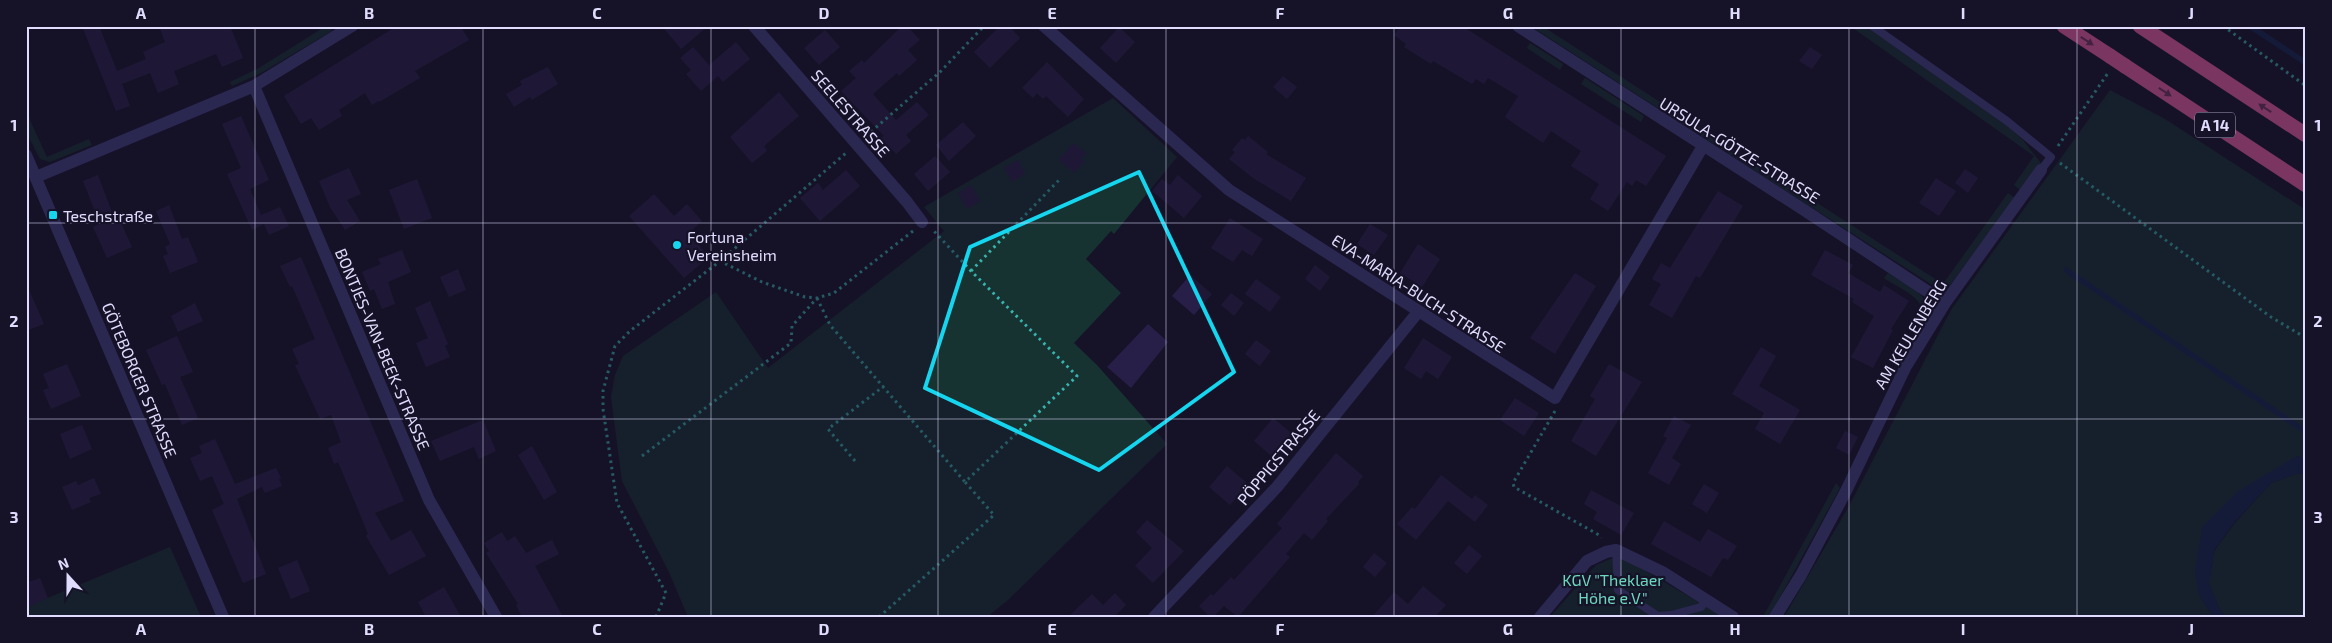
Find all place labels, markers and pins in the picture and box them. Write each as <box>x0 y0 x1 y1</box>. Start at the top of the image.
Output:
place label: Teschstraße <box>63 206 153 225</box>
marker: Teschstraße <box>47 209 59 221</box>
place label: Fortuna Vereinsheim <box>687 227 777 264</box>
marker: Fortuna Vereinsheim <box>671 239 683 251</box>

